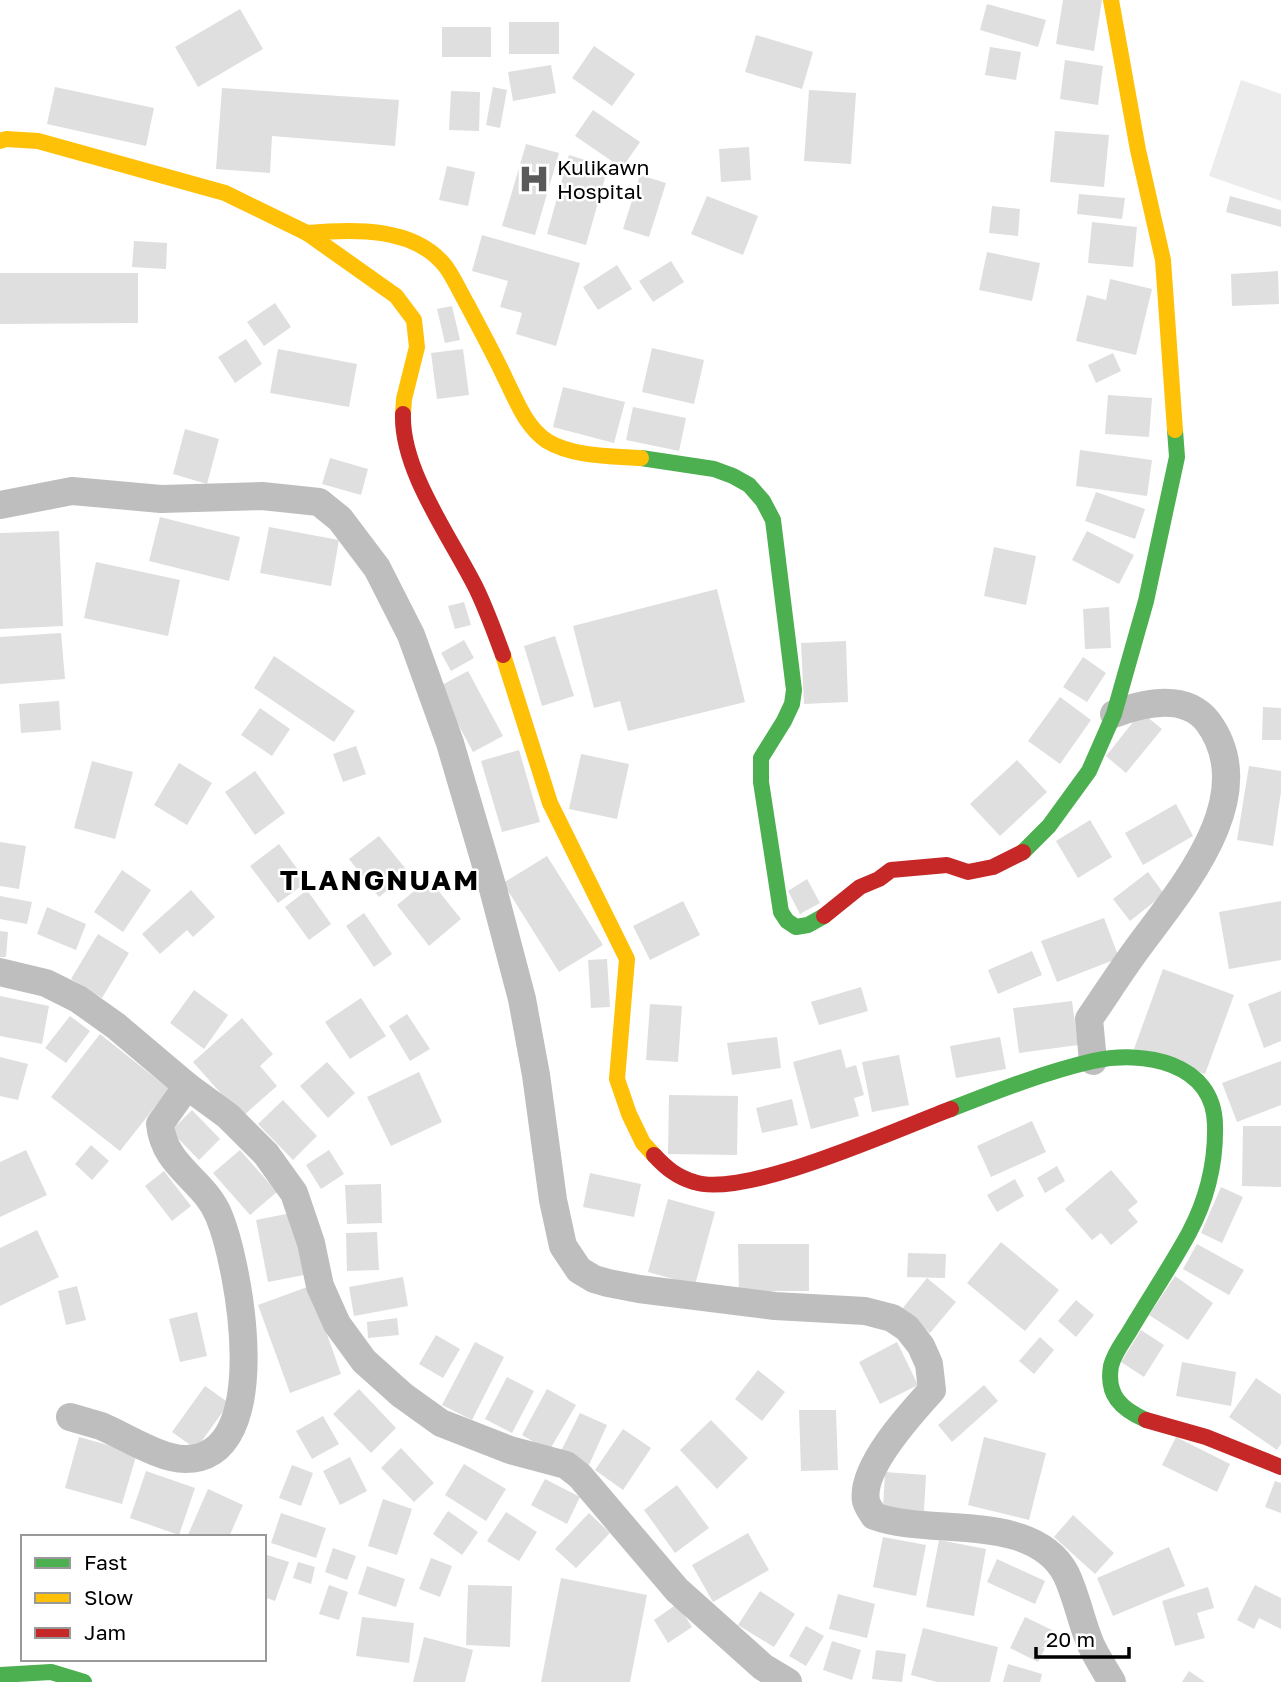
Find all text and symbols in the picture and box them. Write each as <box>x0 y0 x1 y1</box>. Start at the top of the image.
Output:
place label: Kulikawn Hospital <box>557 154 649 204</box>
hospital icon: Kulikawn Hospital <box>517 162 551 196</box>
district label: TLANGNUAM <box>280 863 480 896</box>
legend <box>21 1535 266 1661</box>
text: Fast <box>84 1549 127 1575</box>
text: Slow <box>84 1584 133 1610</box>
scale bar <box>1036 1616 1129 1660</box>
text: Jam <box>84 1619 126 1645</box>
text: 20 m <box>1046 1626 1095 1652</box>

